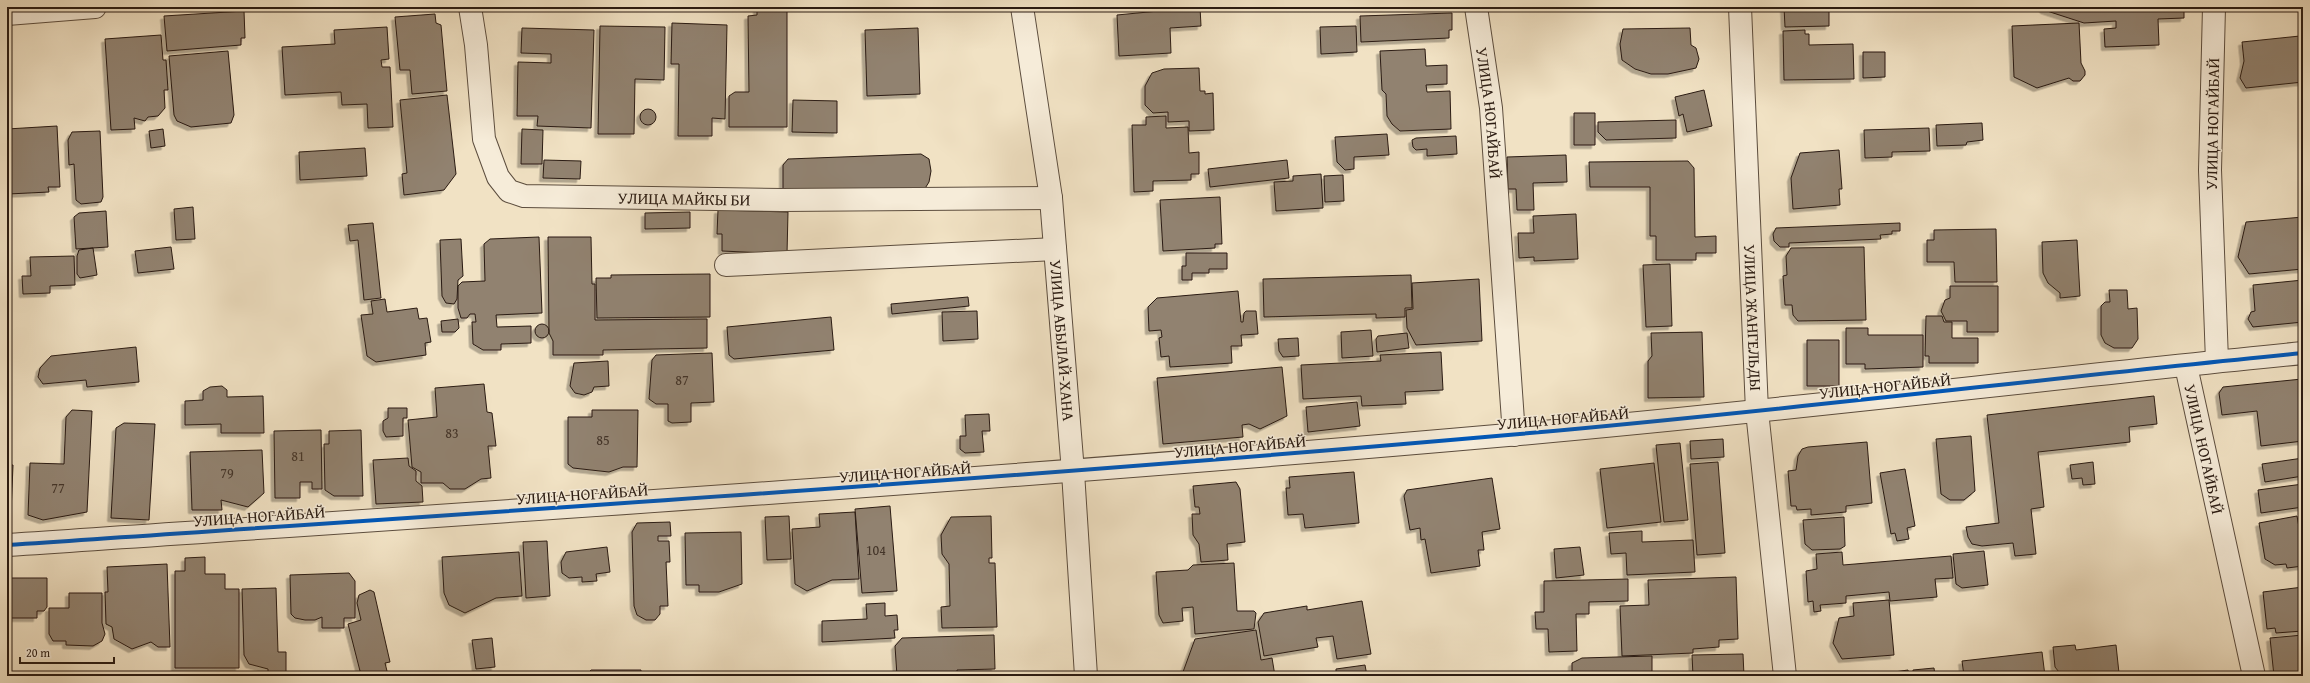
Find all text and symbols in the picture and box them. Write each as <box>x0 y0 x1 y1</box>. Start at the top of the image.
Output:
street label: УЛИЦА НОГАЙБАЙ <box>1470 46 1508 180</box>
street label: УЛИЦА НОГАЙБАЙ <box>2199 57 2225 190</box>
street label: УЛИЦА МАЙКЫ БИ <box>617 185 751 212</box>
street label: УЛИЦА ЖАНГЕЛЬДЫ <box>1738 244 1768 391</box>
street label: УЛИЦА АБЫЛАЙ-ХАНА <box>1044 259 1081 422</box>
street label: УЛИЦА НОГАЙБАЙ <box>1818 367 1952 405</box>
house number: 87 <box>675 370 689 390</box>
street label: УЛИЦА НОГАЙБАЙ <box>2178 382 2230 516</box>
street label: УЛИЦА НОГАЙБАЙ <box>1496 400 1630 436</box>
house number: 83 <box>445 423 459 443</box>
street label: УЛИЦА НОГАЙБАЙ <box>1173 428 1307 464</box>
house number: 85 <box>596 430 610 450</box>
house number: 81 <box>291 446 305 466</box>
street label: УЛИЦА НОГАЙБАЙ <box>838 455 972 489</box>
house number: 79 <box>220 463 234 483</box>
street label: УЛИЦА НОГАЙБАЙ <box>515 477 649 511</box>
house number: 77 <box>51 478 65 498</box>
street label: УЛИЦА НОГАЙБАЙ <box>192 499 326 533</box>
house number: 104 <box>866 540 886 560</box>
scale bar <box>20 639 114 665</box>
text: 20 m <box>26 644 50 661</box>

